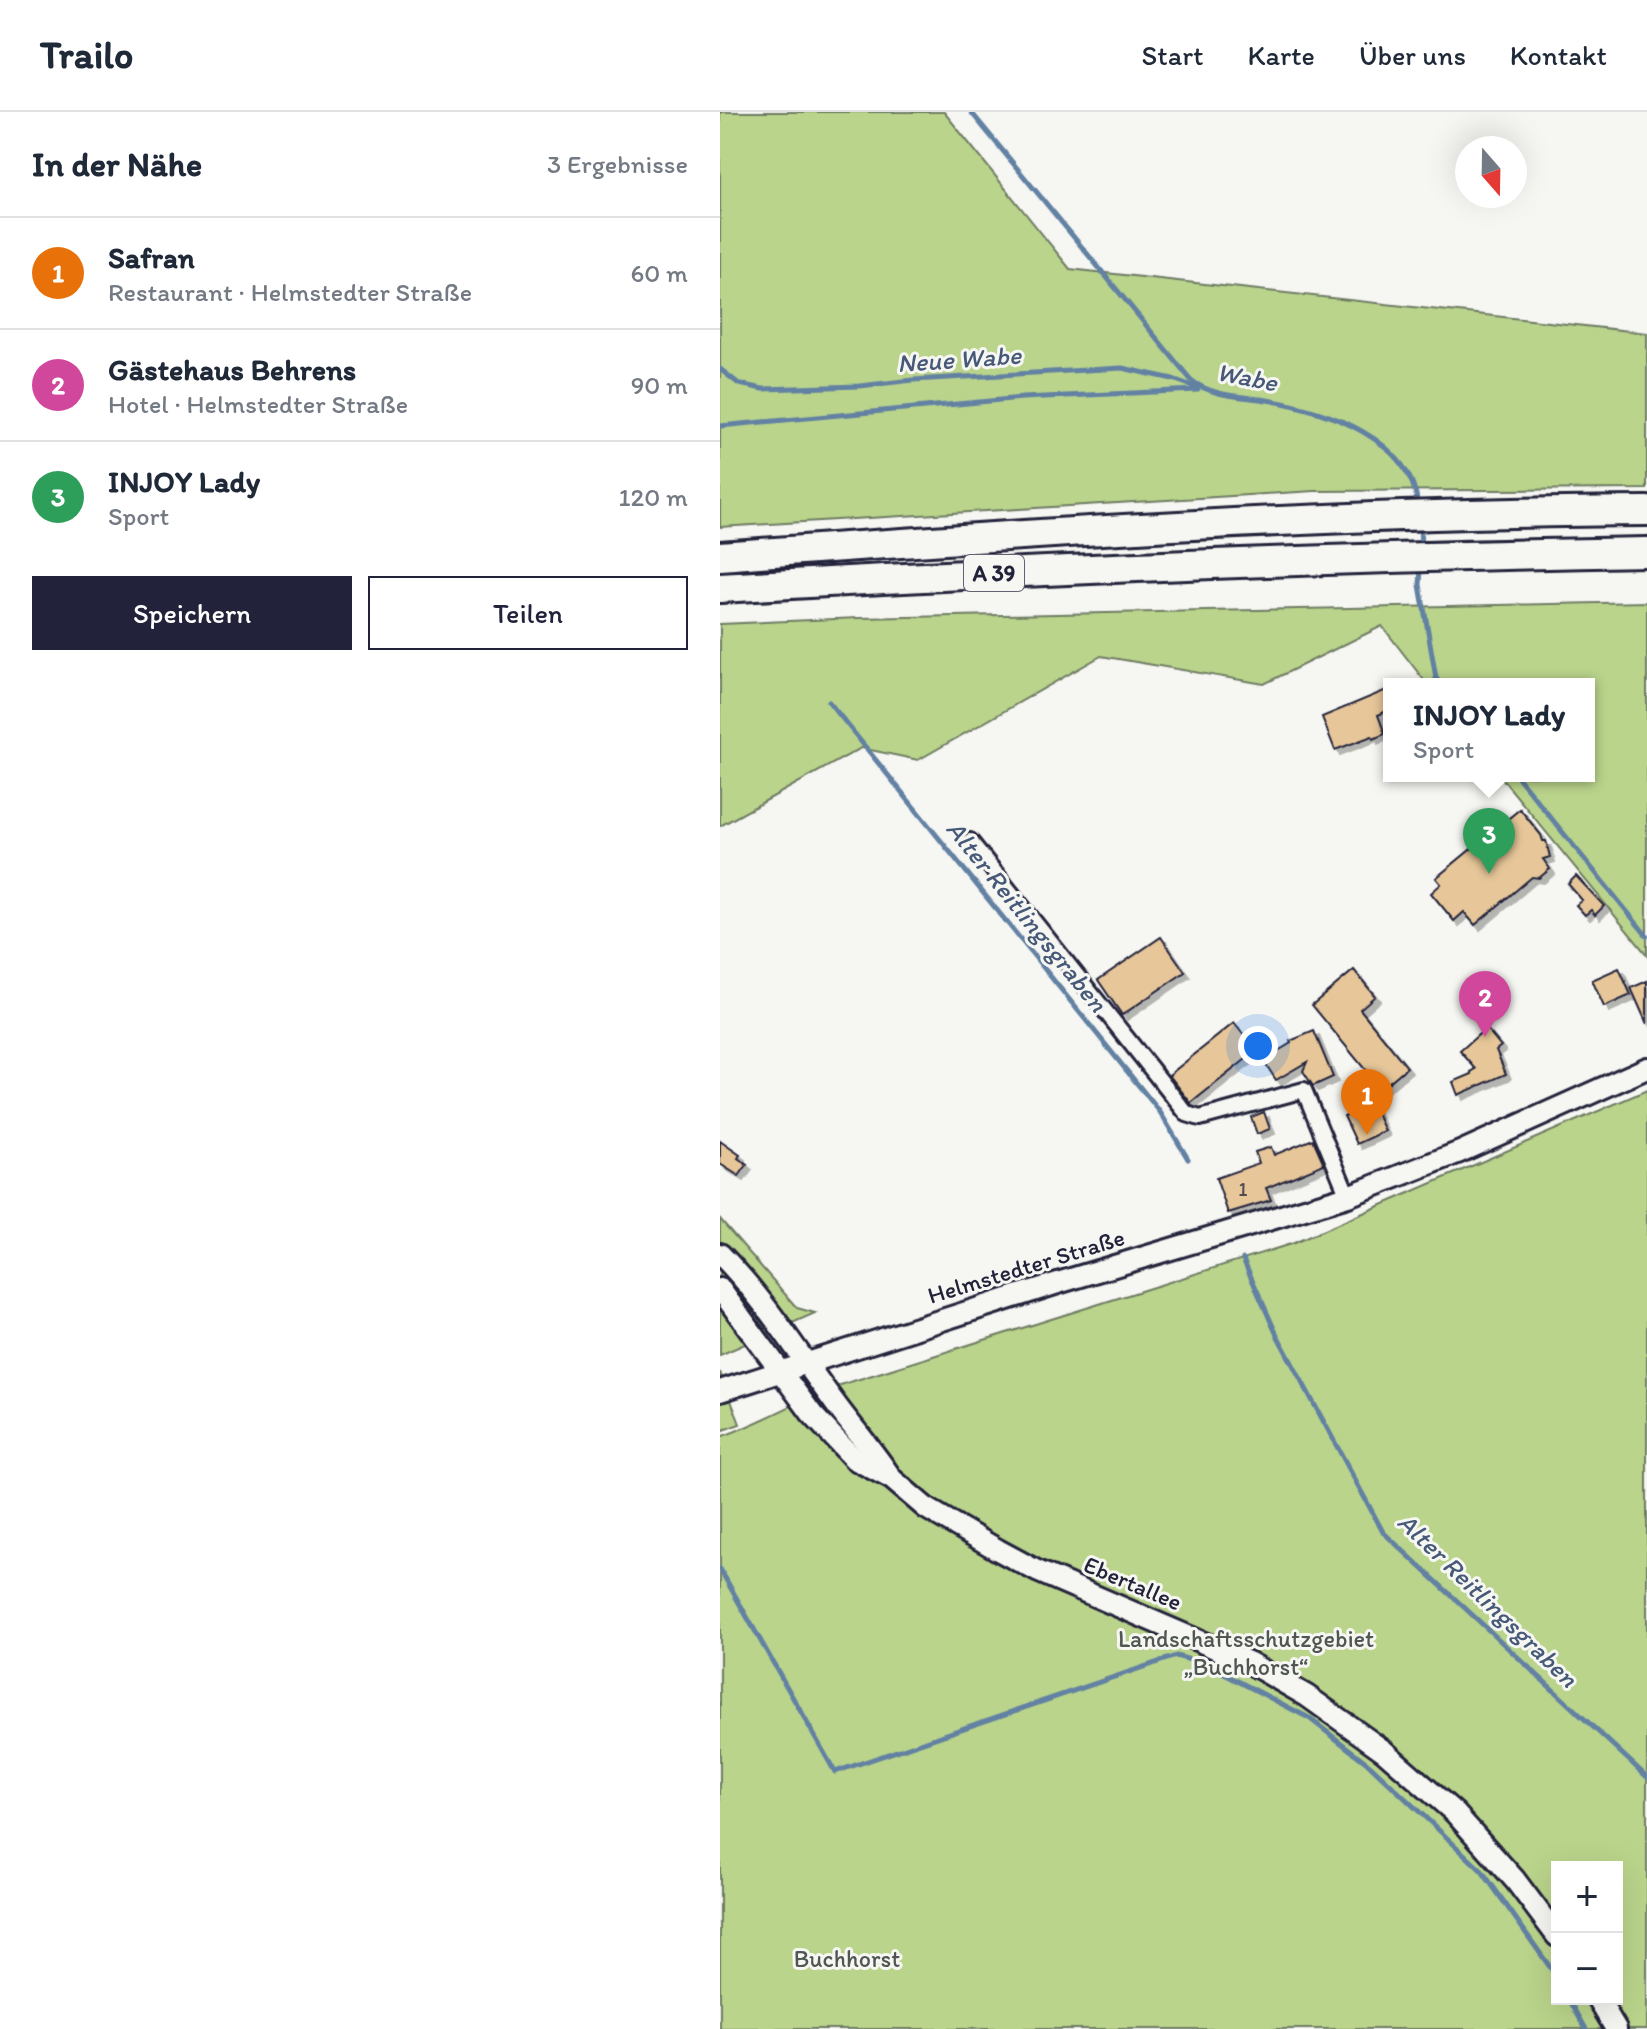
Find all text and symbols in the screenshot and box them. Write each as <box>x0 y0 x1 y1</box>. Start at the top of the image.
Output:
text: Trailo <box>40 32 133 78</box>
text: Start <box>1142 38 1204 72</box>
text: Karte <box>1248 38 1315 72</box>
text: Über uns <box>1359 38 1466 72</box>
text: Kontakt <box>1510 38 1607 72</box>
north arrow <box>1455 136 1527 208</box>
text: In der Nähe <box>32 144 202 185</box>
text: 3 Ergebnisse <box>547 148 688 180</box>
text: Safran <box>108 239 195 276</box>
text: 1 <box>52 257 64 289</box>
text: 60 m <box>631 257 688 289</box>
text: Restaurant · Helmstedter Straße <box>108 276 472 308</box>
water label: Neue Wabe <box>896 339 1024 379</box>
text: Gästehaus Behrens <box>108 351 356 388</box>
water label: Wabe <box>1214 356 1281 399</box>
text: 2 <box>51 369 65 401</box>
text: 90 m <box>631 369 688 401</box>
text: Hotel · Helmstedter Straße <box>108 388 408 420</box>
text: INJOY Lady <box>108 463 260 500</box>
text: 3 <box>51 481 65 513</box>
text: 120 m <box>619 481 688 513</box>
text: Sport <box>108 500 169 532</box>
road number: A 39 <box>964 555 1024 591</box>
button: Speichern <box>32 576 352 650</box>
button: Teilen <box>368 576 688 650</box>
popup <box>1383 678 1595 782</box>
text: INJOY Lady <box>1413 696 1565 733</box>
text: Sport <box>1413 733 1474 765</box>
pin: 3 <box>1463 808 1515 874</box>
water label: Alter Reitlingsgraben <box>940 814 1114 1019</box>
pin: 2 <box>1459 971 1511 1037</box>
your location <box>1238 1026 1278 1066</box>
pin: 1 <box>1341 1069 1393 1135</box>
house number: 1 <box>1238 1177 1248 1201</box>
street label: Helmstedter Straße <box>924 1222 1128 1310</box>
water label: Alter Reitlingsgraben <box>1391 1506 1585 1694</box>
street label: Ebertallee <box>1080 1549 1186 1617</box>
park label: Landschaftsschutzgebiet „Buchhorst“ <box>1118 1624 1374 1681</box>
map controls <box>1551 1861 1623 2005</box>
button: + <box>1551 1861 1623 1933</box>
button: − <box>1551 1933 1623 2005</box>
park label: Buchhorst <box>794 1944 900 1973</box>

